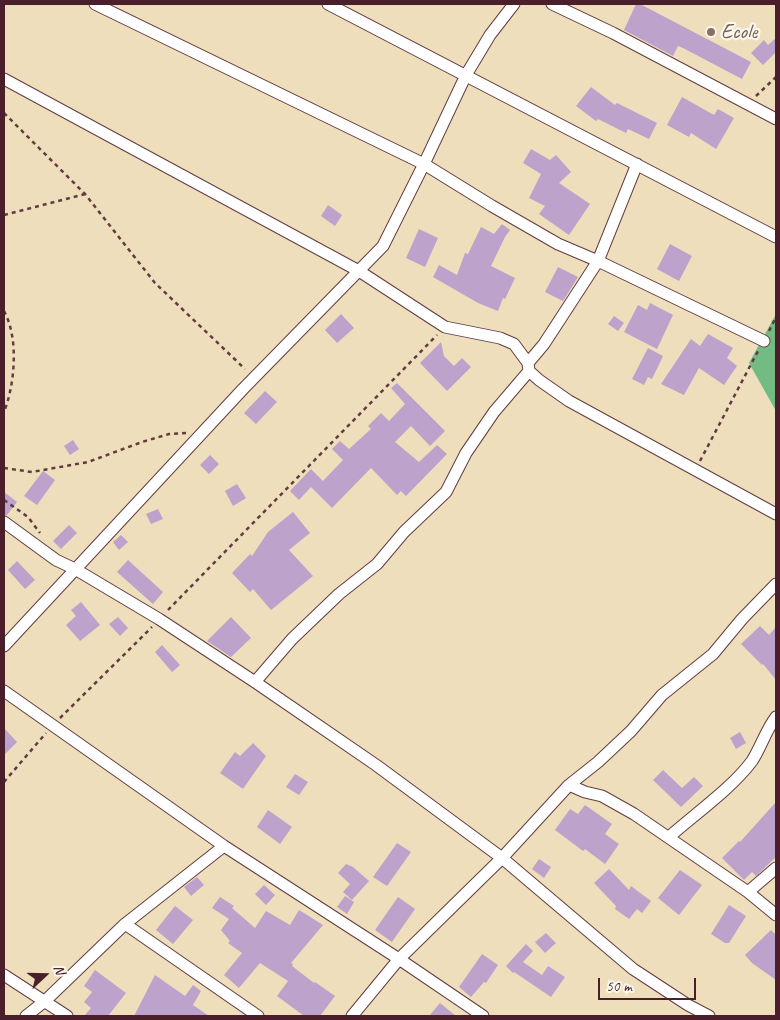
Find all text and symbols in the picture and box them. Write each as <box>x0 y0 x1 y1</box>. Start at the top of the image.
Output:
place label: Ecole <box>721 19 757 45</box>
marker: Ecole <box>705 26 717 38</box>
north arrow <box>20 950 70 1000</box>
text: N <box>50 962 69 977</box>
scale bar <box>600 968 698 1000</box>
text: 50 m <box>606 977 632 996</box>

